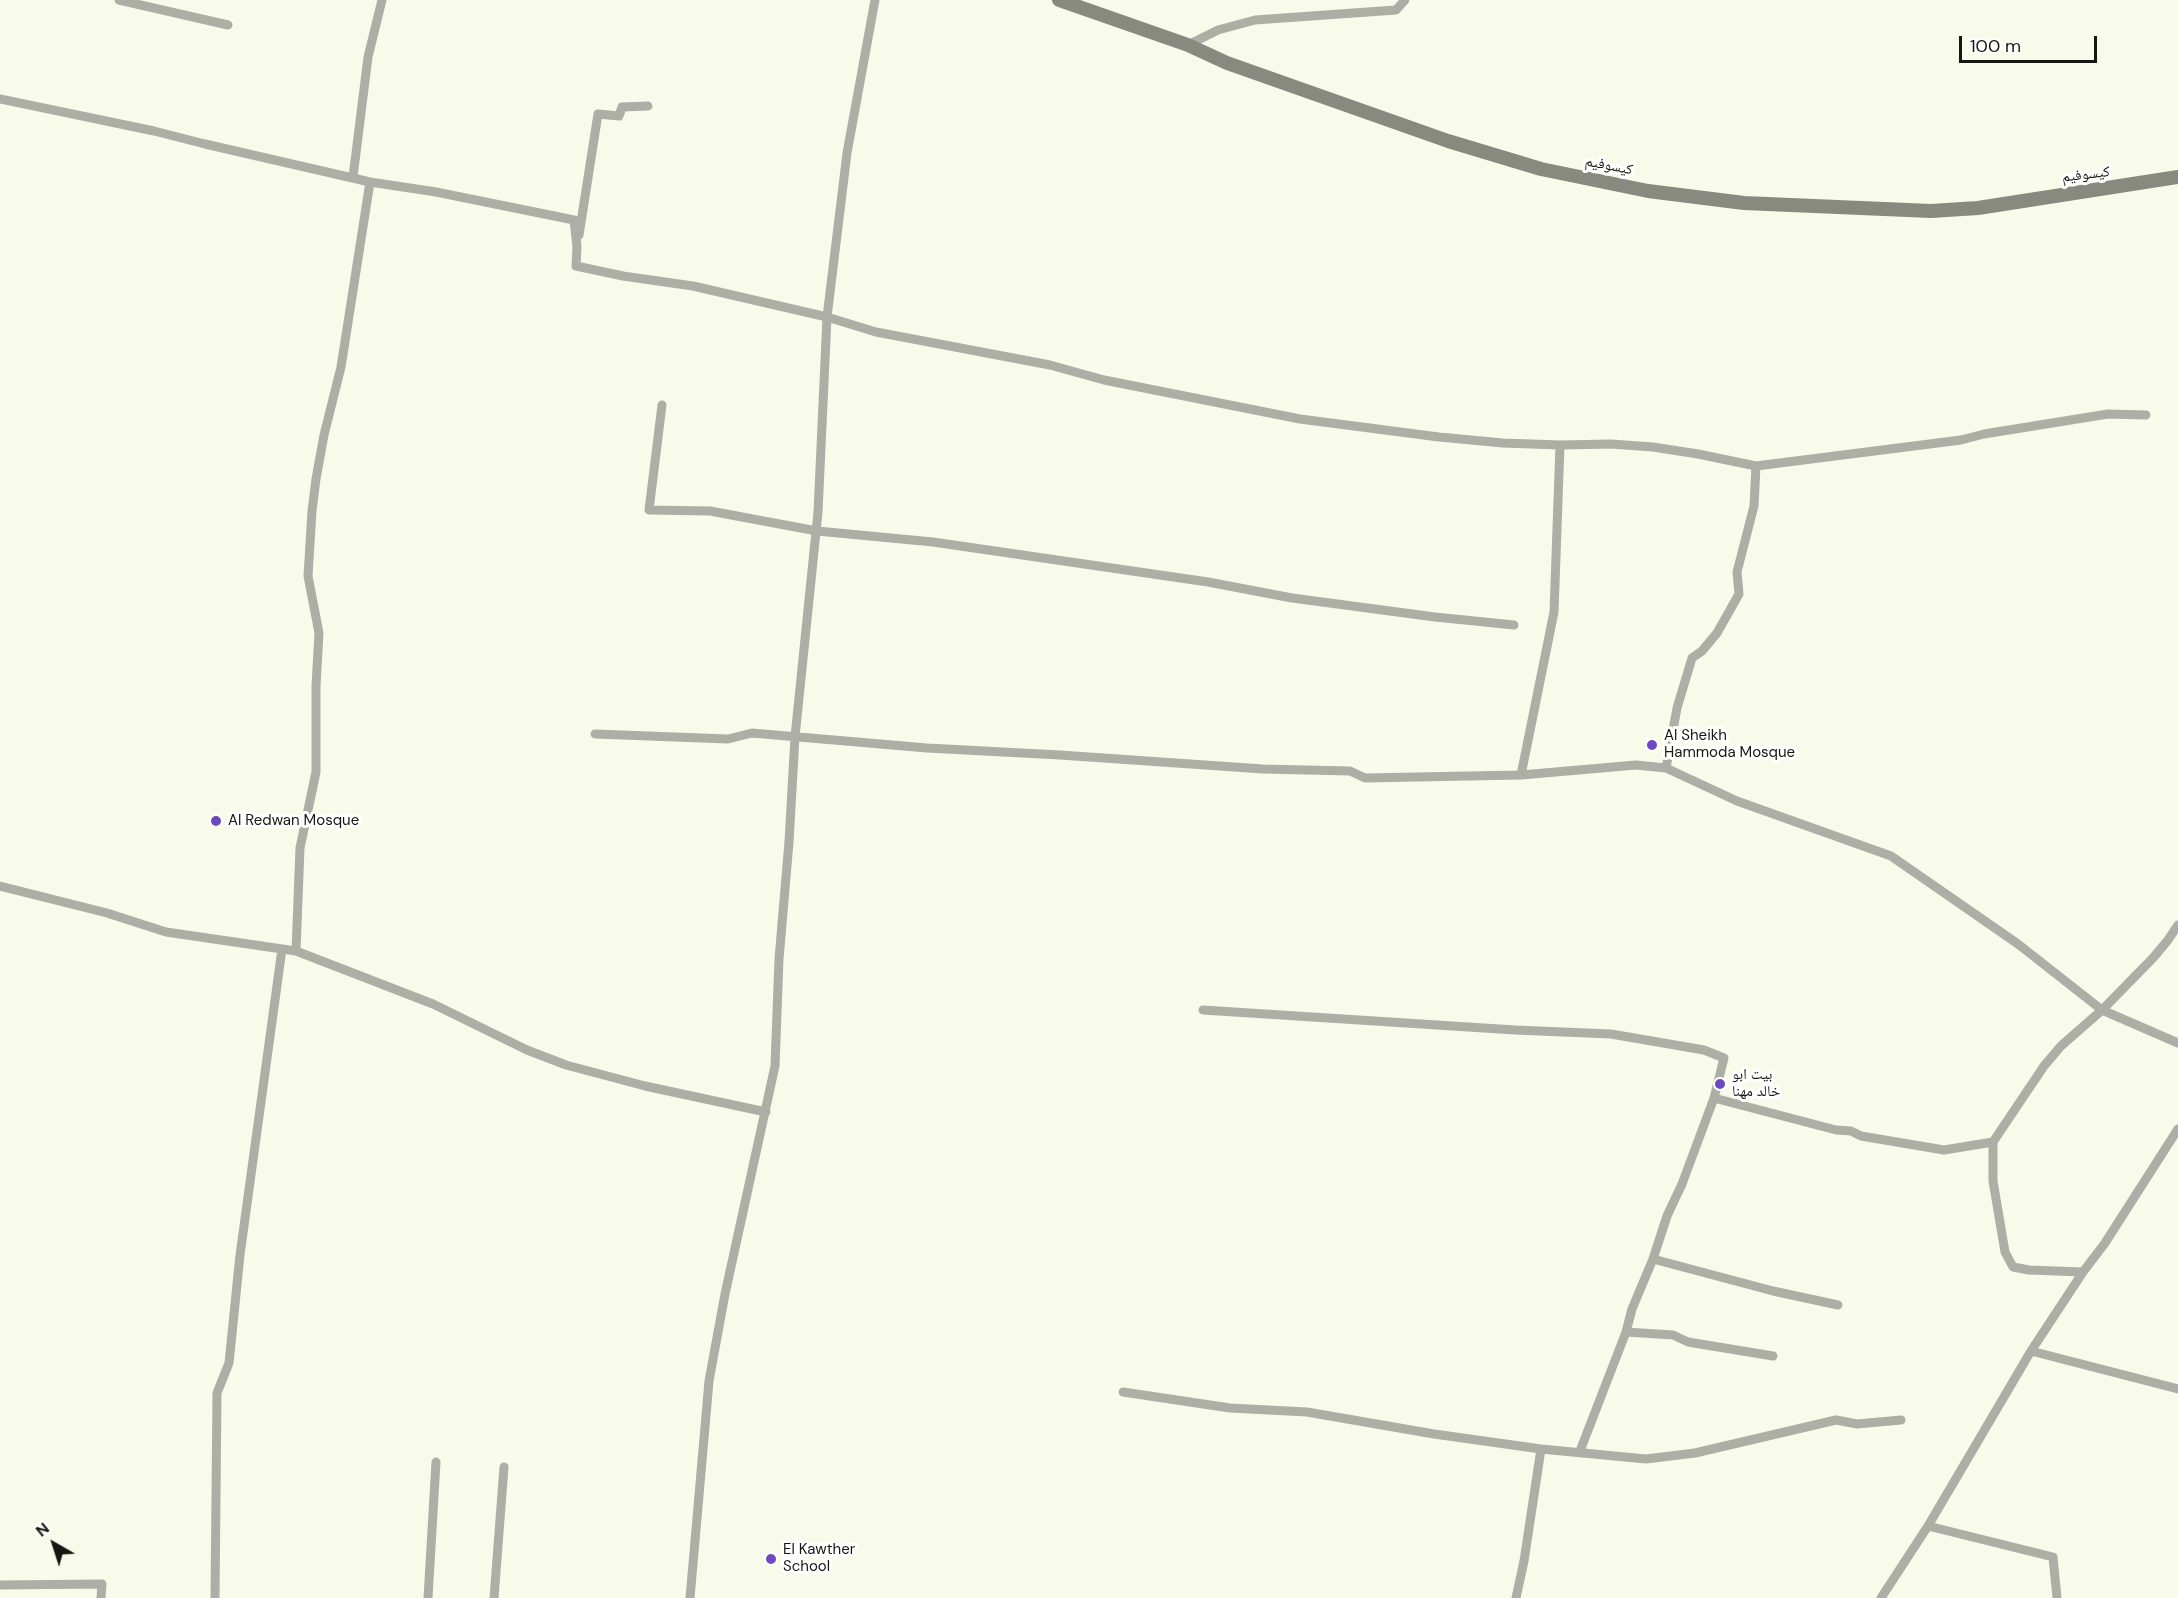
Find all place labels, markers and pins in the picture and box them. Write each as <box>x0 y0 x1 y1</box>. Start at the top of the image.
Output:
place label: Al Sheikh Hammoda Mosque <box>1664 727 1795 762</box>
marker: Al Sheikh Hammoda Mosque <box>1645 738 1659 752</box>
place label: Al Redwan Mosque <box>228 812 359 830</box>
marker: Al Redwan Mosque <box>209 814 223 828</box>
place label: بيت ابو خالد مهنا <box>1732 1066 1780 1101</box>
marker: بيت ابو خالد مهنا <box>1713 1077 1727 1091</box>
place label: El Kawther School <box>783 1541 855 1576</box>
marker: El Kawther School <box>764 1552 778 1566</box>

